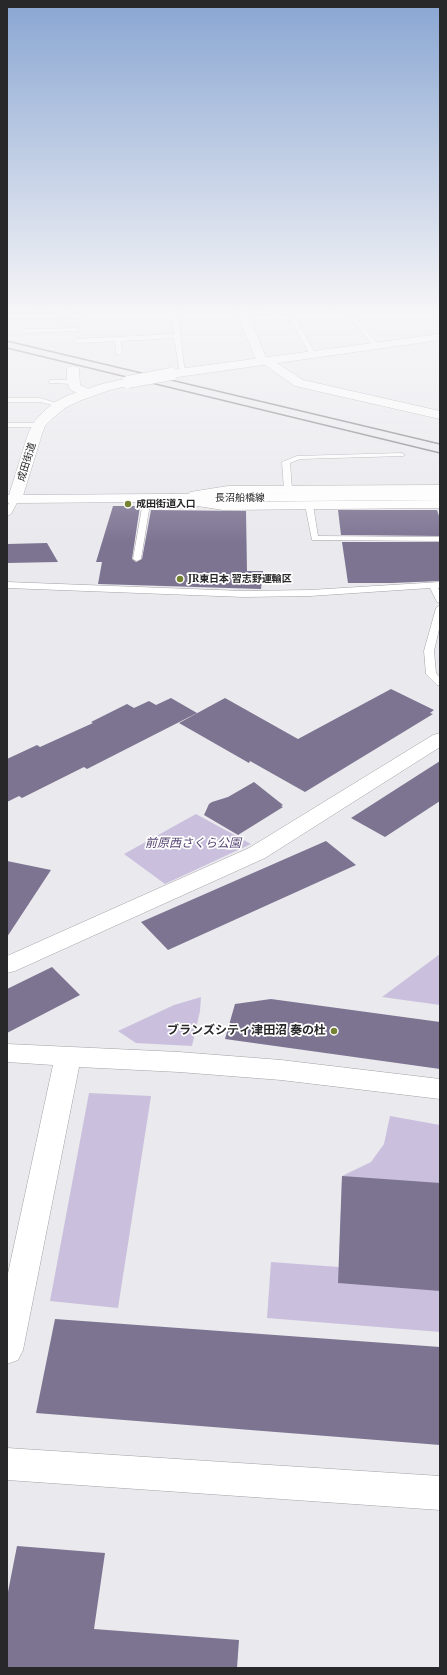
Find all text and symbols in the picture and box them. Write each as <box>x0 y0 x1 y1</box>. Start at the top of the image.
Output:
street label: 成田街道 <box>15 441 39 483</box>
street label: 長沼船橋線 <box>215 492 265 504</box>
place label: 成田街道入口 <box>136 498 196 510</box>
marker: 成田街道入口 <box>123 499 133 509</box>
place label: JR東日本 習志野運輸区 <box>188 573 292 585</box>
marker: JR東日本 習志野運輸区 <box>175 574 185 584</box>
park label: 前原西さくら公園 <box>145 837 241 851</box>
place label: ブランズシティ津田沼 奏の杜 <box>167 1024 326 1038</box>
marker: ブランズシティ津田沼 奏の杜 <box>329 1026 339 1036</box>

